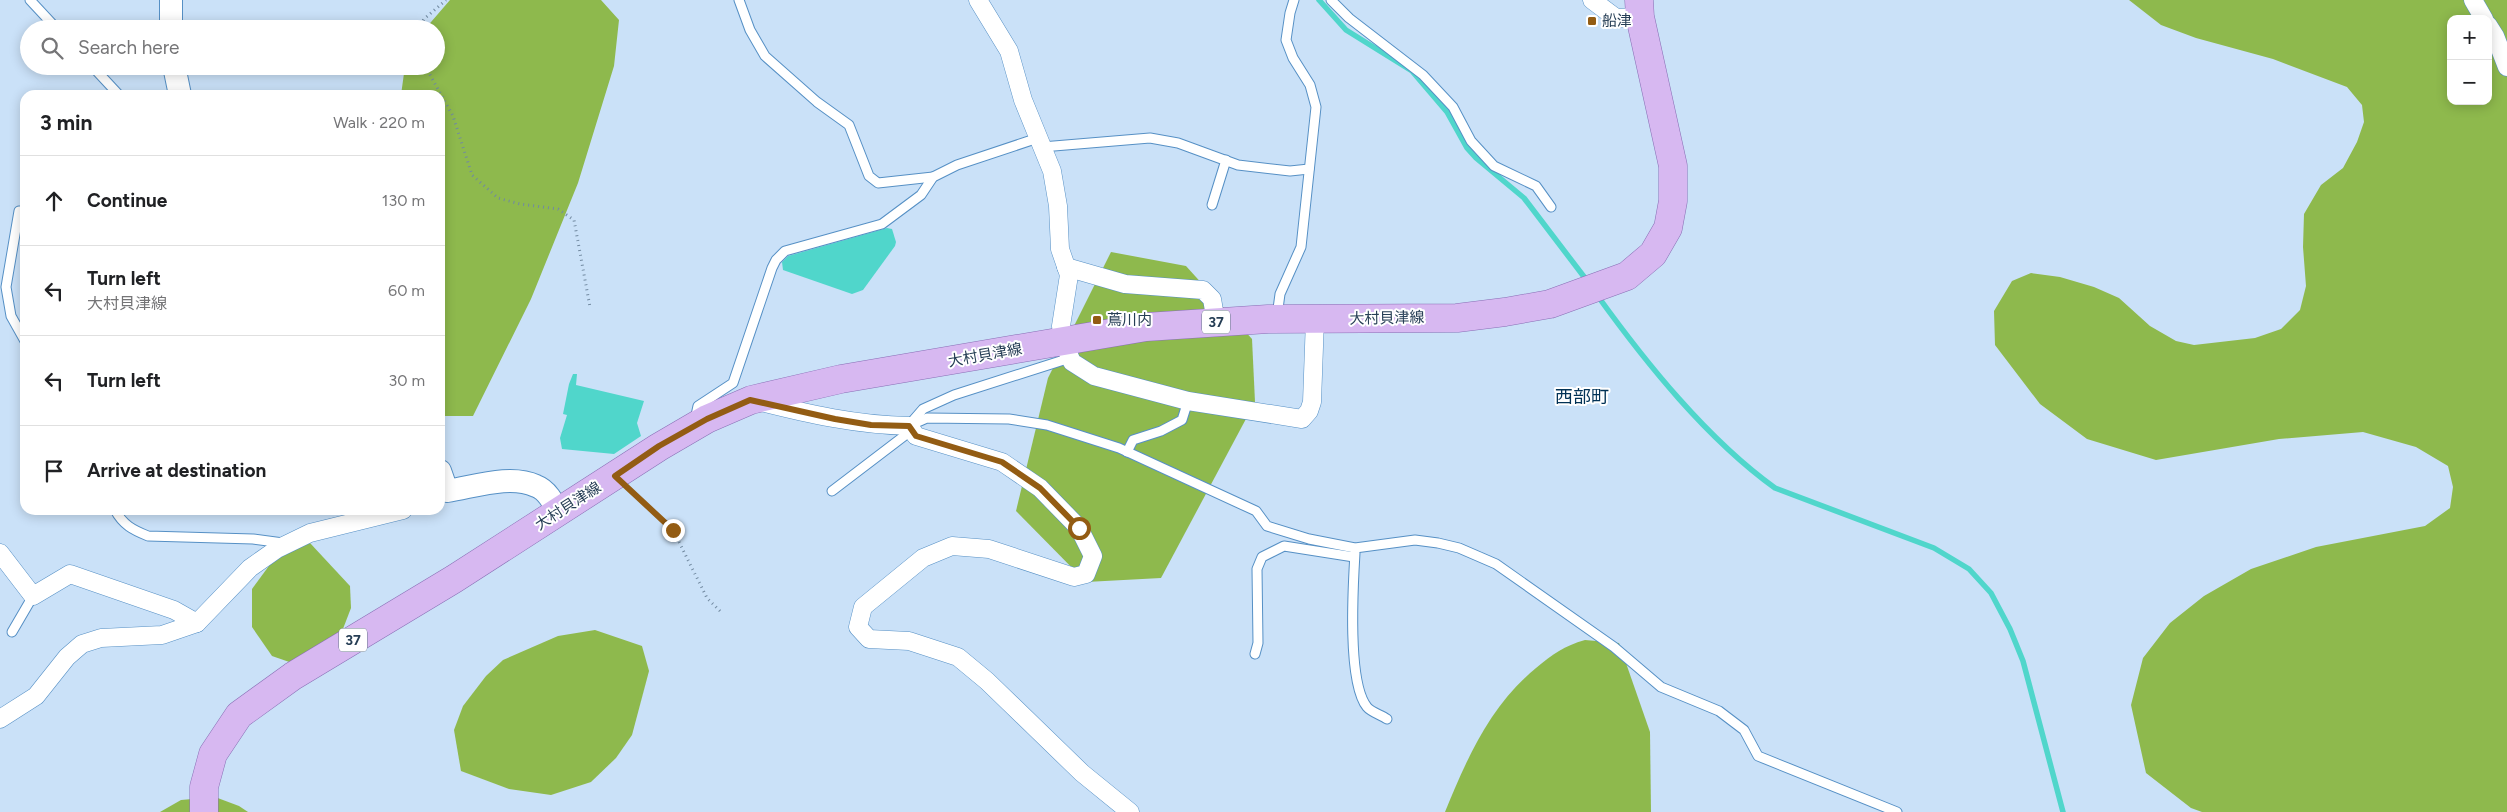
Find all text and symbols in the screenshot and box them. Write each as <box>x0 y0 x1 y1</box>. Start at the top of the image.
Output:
place label: 船津 <box>1602 12 1632 30</box>
marker: 船津 <box>1586 15 1598 27</box>
map controls <box>2447 15 2492 105</box>
button: + <box>2447 15 2492 60</box>
search box <box>20 20 445 75</box>
icon: search <box>38 34 66 62</box>
text: Search here <box>78 36 180 59</box>
button: − <box>2447 60 2492 105</box>
text: 3 min <box>40 110 92 135</box>
text: Walk · 220 m <box>333 113 425 132</box>
icon: ahead <box>40 187 68 215</box>
text: Continue <box>87 189 167 212</box>
text: 130 m <box>382 191 425 210</box>
text: Turn left <box>87 267 161 290</box>
icon: left <box>40 277 68 305</box>
text: 60 m <box>388 281 425 300</box>
text: 大村貝津線 <box>87 294 167 313</box>
street label: 大村貝津線 <box>1349 308 1425 328</box>
place label: 蔦川内 <box>1107 311 1152 329</box>
road number: 37 <box>1202 311 1230 334</box>
marker: 蔦川内 <box>1091 314 1103 326</box>
street label: 大村貝津線 <box>946 340 1024 370</box>
icon: left <box>40 367 68 395</box>
text: Turn left <box>87 369 161 392</box>
text: 30 m <box>388 371 425 390</box>
district label: 西部町 <box>1555 386 1609 408</box>
icon: arrive <box>40 457 68 485</box>
text: Arrive at destination <box>87 459 266 482</box>
street label: 大村貝津線 <box>532 478 604 534</box>
route start <box>1068 517 1091 540</box>
route end <box>662 519 685 542</box>
road number: 37 <box>339 628 367 652</box>

